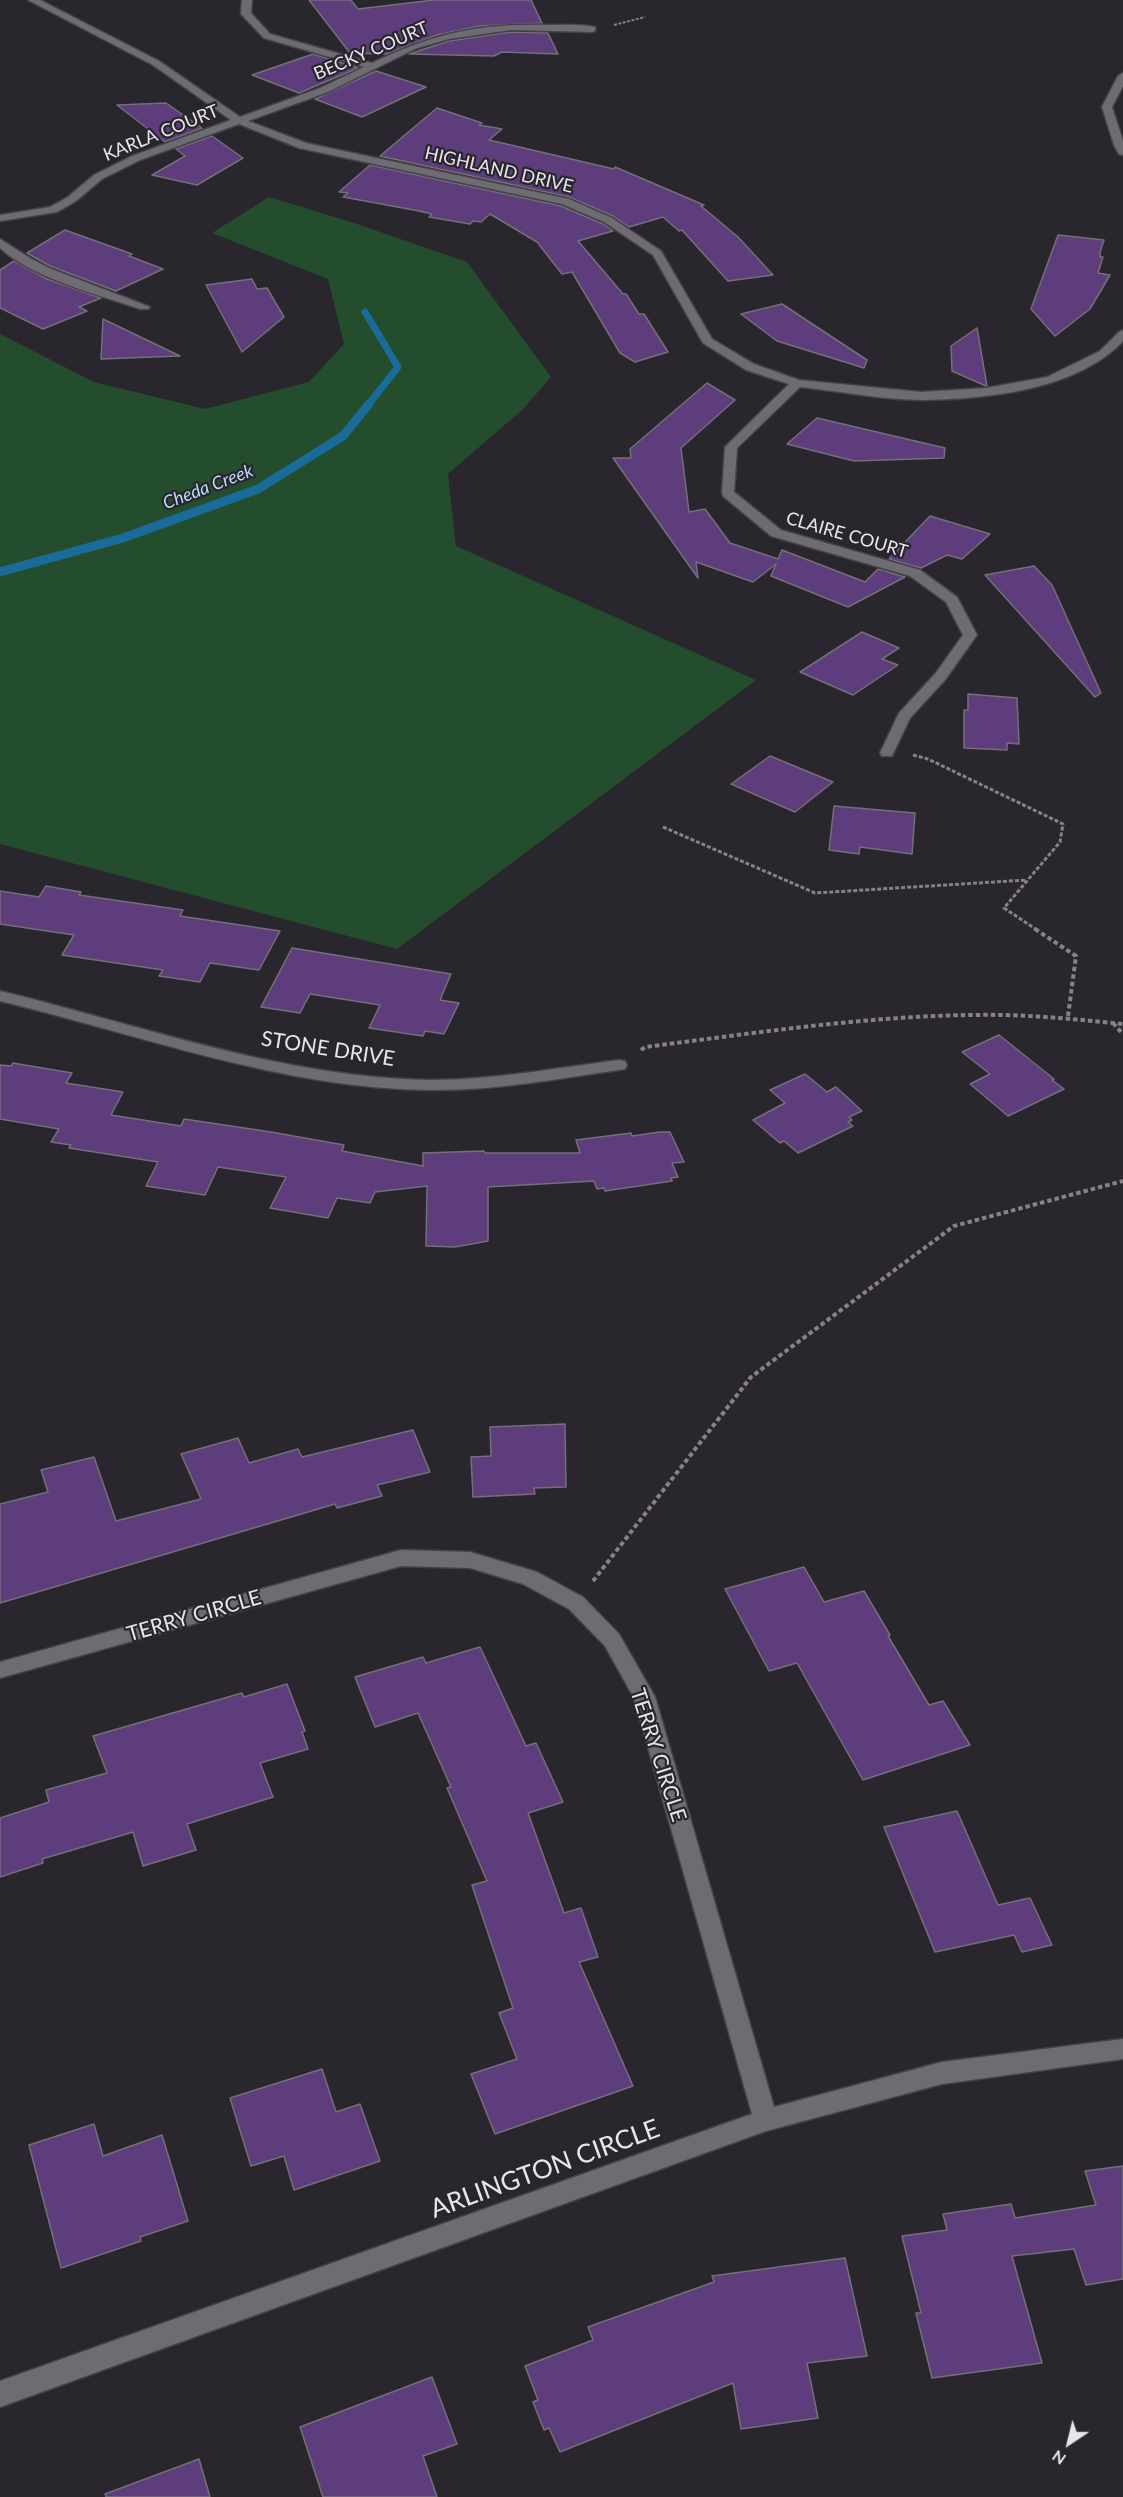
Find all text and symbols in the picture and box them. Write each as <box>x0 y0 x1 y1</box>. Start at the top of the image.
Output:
street label: BECKY COURT <box>310 17 432 85</box>
street label: KARLA COURT <box>100 100 222 166</box>
street label: HIGHLAND DRIVE <box>423 142 575 198</box>
water label: Cheda Creek <box>160 460 256 514</box>
street label: CLAIRE COURT <box>784 507 910 563</box>
street label: STONE DRIVE <box>259 1026 397 1072</box>
street label: TERRY CIRCLE <box>124 1585 264 1647</box>
street label: TERRY CIRCLE <box>625 1685 691 1825</box>
street label: ARLINGTON CIRCLE <box>426 2113 664 2225</box>
north arrow <box>1039 2413 1099 2473</box>
text: N <box>1048 2447 1069 2469</box>

